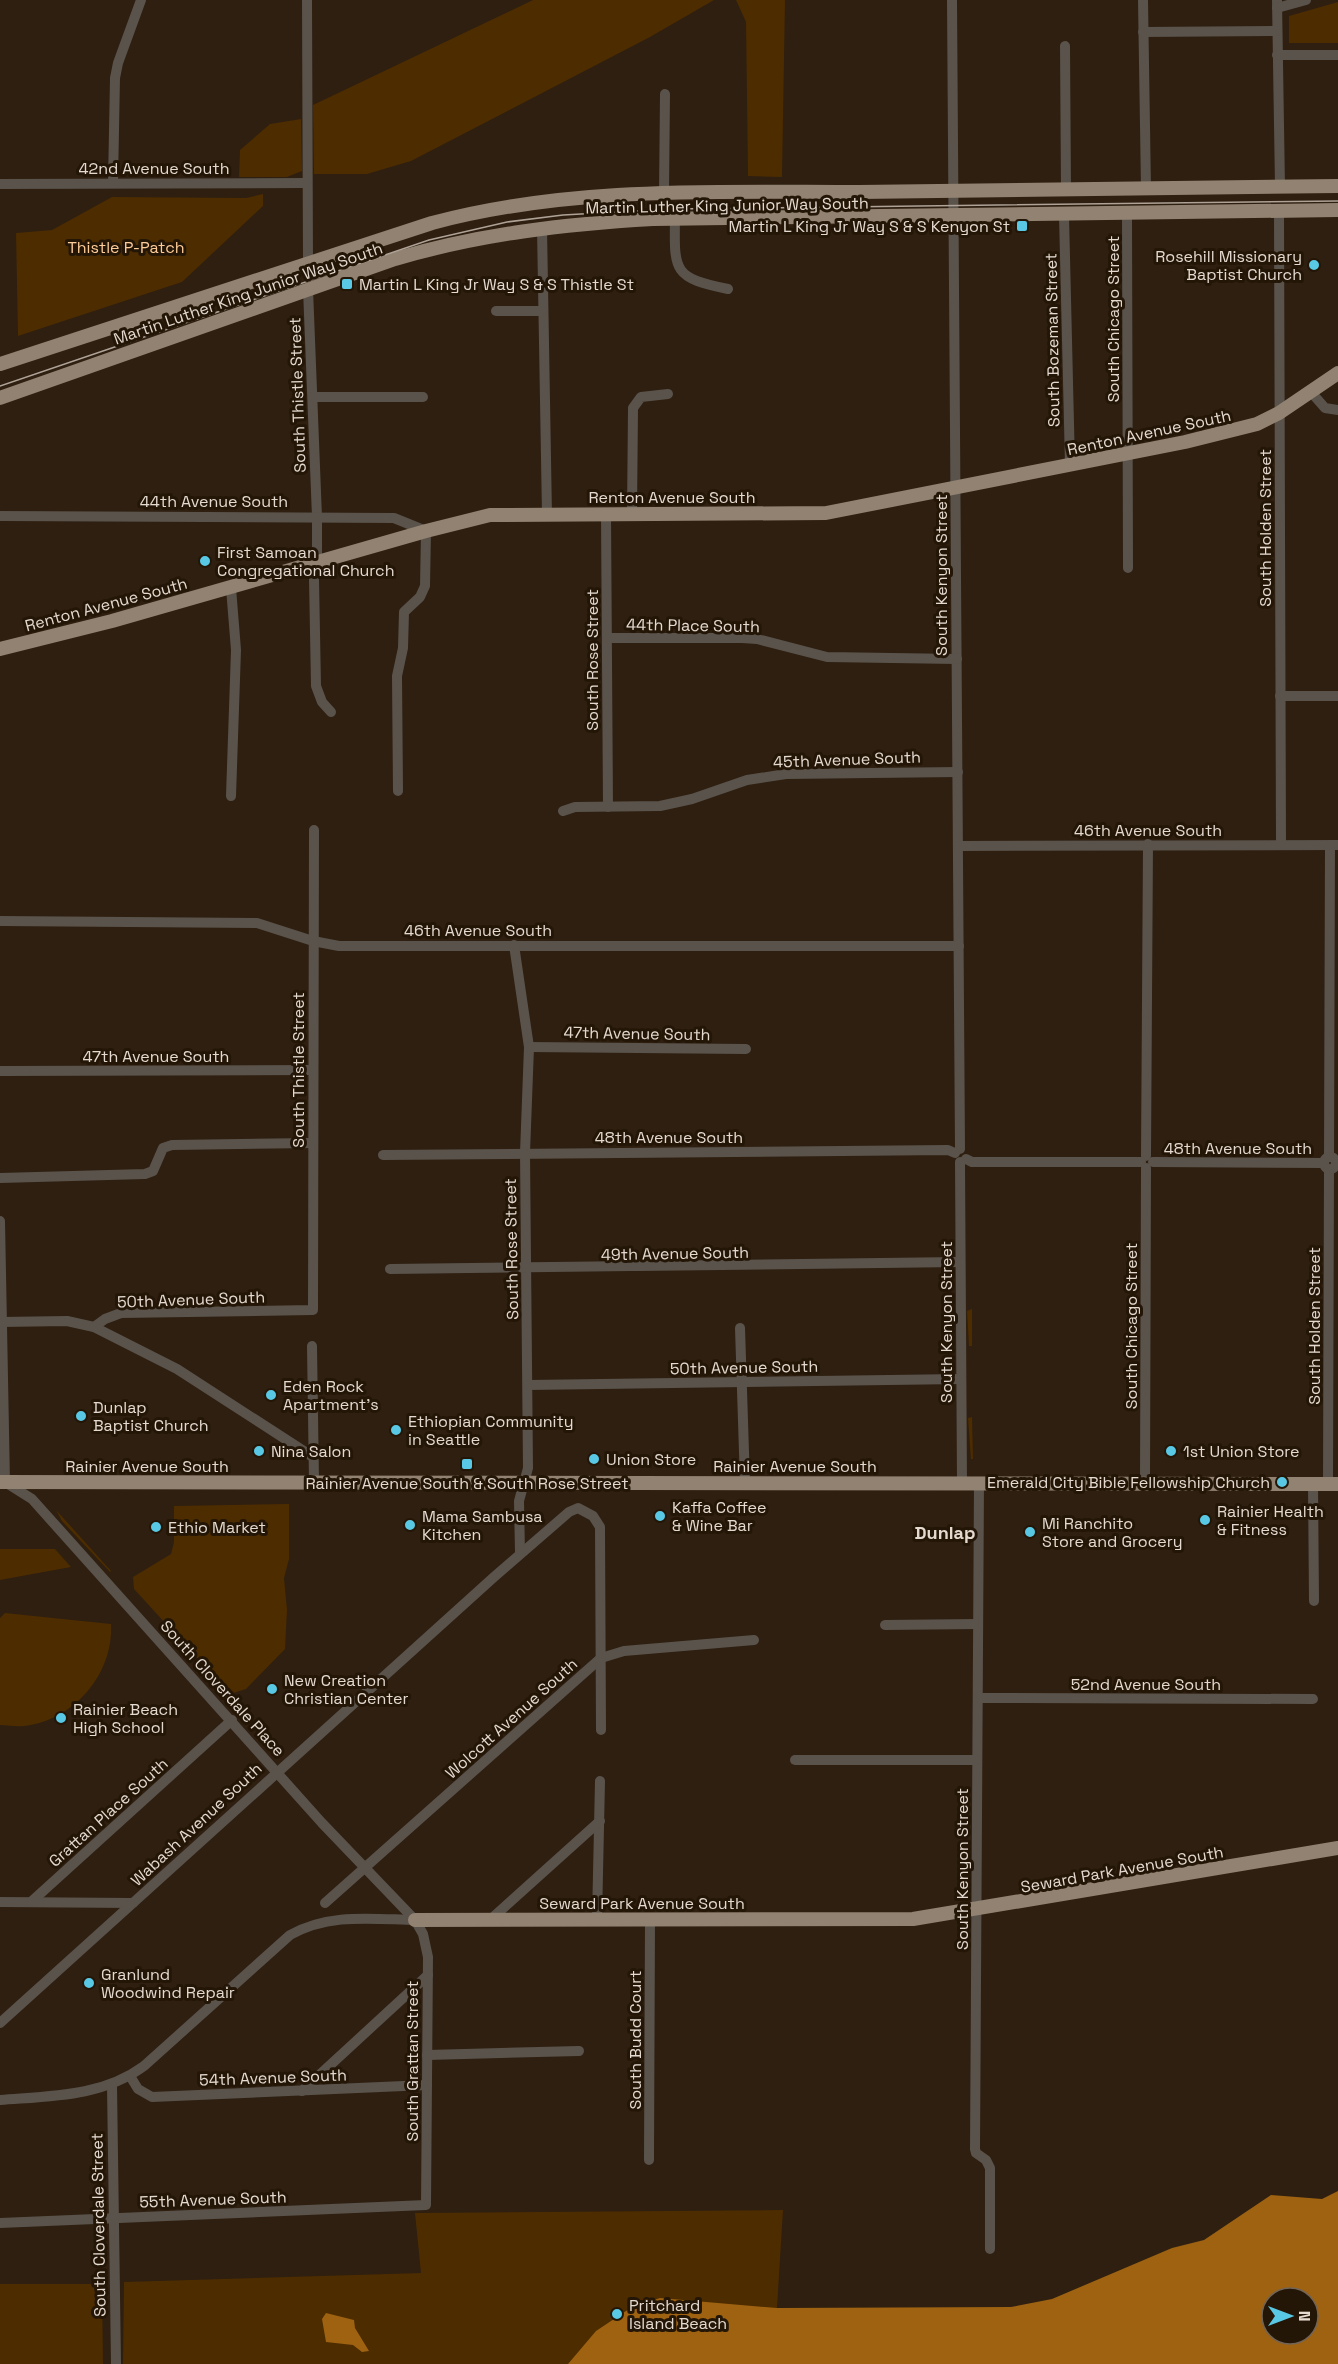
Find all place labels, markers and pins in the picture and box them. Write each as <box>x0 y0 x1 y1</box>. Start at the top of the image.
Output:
place label: Martin L King Jr Way S & S Kenyon St <box>729 216 1010 237</box>
marker: Martin L King Jr Way S & S Kenyon St <box>1015 219 1029 233</box>
place label: Rosehill Missionary Baptist Church <box>1155 246 1302 285</box>
marker: Rosehill Missionary Baptist Church <box>1307 258 1321 272</box>
place label: Martin L King Jr Way S & S Thistle St <box>359 274 634 295</box>
marker: Martin L King Jr Way S & S Thistle St <box>340 277 354 291</box>
place label: First Samoan Congregational Church <box>217 542 395 581</box>
marker: First Samoan Congregational Church <box>198 554 212 568</box>
place label: Eden Rock Apartment's <box>283 1376 379 1415</box>
marker: Eden Rock Apartment's <box>264 1388 278 1402</box>
place label: Dunlap Baptist Church <box>93 1397 209 1436</box>
marker: Dunlap Baptist Church <box>74 1409 88 1423</box>
place label: Ethiopian Community in Seattle <box>408 1411 574 1450</box>
marker: Ethiopian Community in Seattle <box>389 1423 403 1437</box>
place label: Nina Salon <box>271 1441 351 1462</box>
place label: 1st Union Store <box>1183 1441 1300 1462</box>
marker: Nina Salon <box>252 1444 266 1458</box>
marker: 1st Union Store <box>1164 1444 1178 1458</box>
place label: Union Store <box>606 1449 696 1470</box>
marker: Union Store <box>587 1452 601 1466</box>
marker: Rainier Avenue South & South Rose Street <box>460 1457 474 1471</box>
place label: Emerald City Bible Fellowship Church <box>987 1472 1270 1493</box>
place label: Rainier Avenue South & South Rose Street <box>305 1473 629 1494</box>
marker: Emerald City Bible Fellowship Church <box>1275 1475 1289 1489</box>
place label: Kaffa Coffee & Wine Bar <box>672 1497 766 1536</box>
place label: Rainier Health & Fitness <box>1217 1501 1324 1540</box>
place label: Mama Sambusa Kitchen <box>422 1506 543 1545</box>
marker: Kaffa Coffee & Wine Bar <box>653 1509 667 1523</box>
place label: Mi Ranchito Store and Grocery <box>1042 1513 1183 1552</box>
marker: Rainier Health & Fitness <box>1198 1513 1212 1527</box>
place label: Ethio Market <box>168 1517 266 1538</box>
marker: Mama Sambusa Kitchen <box>403 1518 417 1532</box>
marker: Ethio Market <box>149 1520 163 1534</box>
marker: Mi Ranchito Store and Grocery <box>1023 1525 1037 1539</box>
place label: New Creation Christian Center <box>284 1670 409 1709</box>
marker: New Creation Christian Center <box>265 1682 279 1696</box>
place label: Rainier Beach High School <box>73 1699 178 1738</box>
marker: Rainier Beach High School <box>54 1711 68 1725</box>
place label: Granlund Woodwind Repair <box>101 1964 235 2003</box>
marker: Granlund Woodwind Repair <box>82 1976 96 1990</box>
place label: Pritchard Island Beach <box>629 2295 727 2334</box>
marker: Pritchard Island Beach <box>610 2307 624 2321</box>

